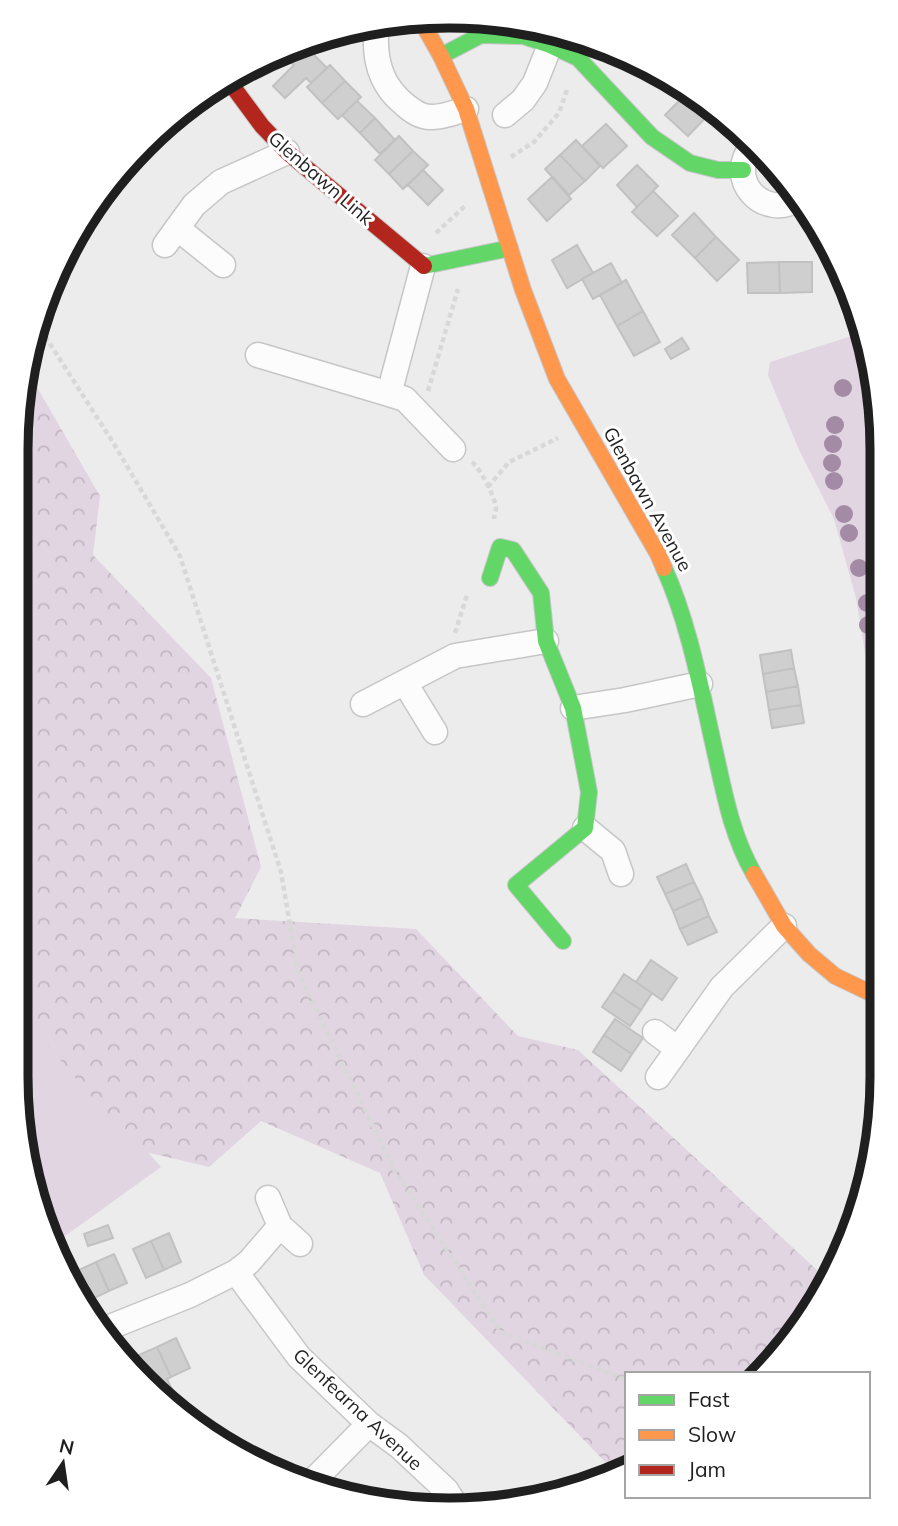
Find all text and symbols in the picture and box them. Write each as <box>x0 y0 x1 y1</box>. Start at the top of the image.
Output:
street label: Glenbawn Link <box>264 126 378 230</box>
street label: Glenbawn Avenue <box>598 423 698 575</box>
street label: Glenfearna Avenue <box>288 1343 428 1475</box>
legend <box>625 1372 870 1498</box>
text: Fast <box>688 1386 730 1412</box>
text: Slow <box>688 1421 736 1447</box>
north arrow <box>28 1428 98 1498</box>
text: N <box>57 1433 77 1460</box>
text: Jam <box>688 1456 726 1482</box>

